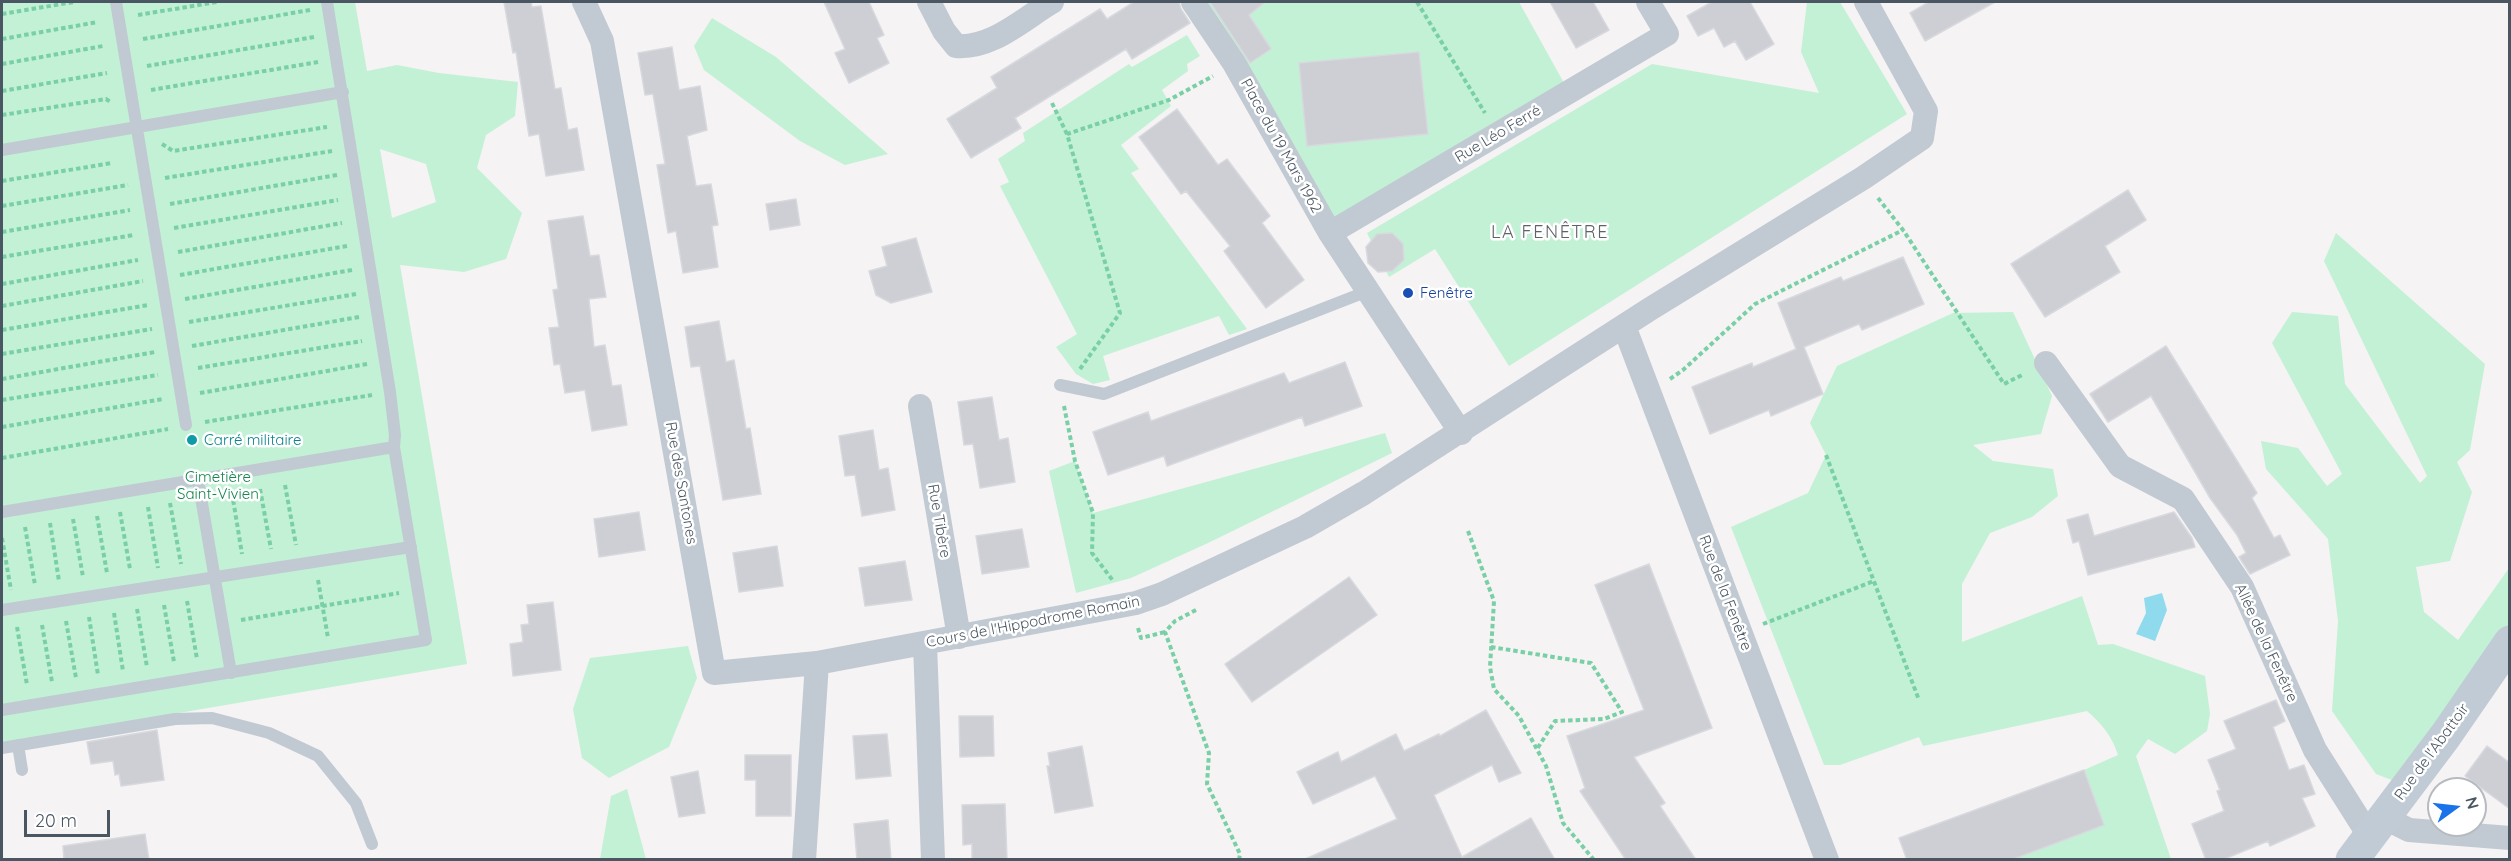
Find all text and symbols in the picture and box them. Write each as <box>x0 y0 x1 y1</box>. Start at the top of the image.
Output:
street label: Place du 19 Mars 1962 <box>1237 76 1325 216</box>
street label: Rue Léo Ferré <box>1452 101 1544 167</box>
district label: LA FENÊTRE <box>1491 222 1609 244</box>
place label: Fenêtre <box>1420 284 1473 302</box>
marker: Fenêtre <box>1401 286 1415 300</box>
street label: Rue des Santones <box>661 420 701 546</box>
place label: Carré militaire <box>204 431 302 449</box>
marker: Carré militaire <box>185 433 199 447</box>
park label: Cimetière Saint-Vivien <box>177 468 259 503</box>
street label: Rue Tibère <box>924 483 954 559</box>
street label: Rue de la Fenêtre <box>1695 533 1755 653</box>
street label: Allée de la Fenêtre <box>2231 581 2301 705</box>
street label: Cours de l'Hippodrome Romain <box>925 592 1141 652</box>
street label: Rue de l'Abattoir <box>2391 700 2473 804</box>
north arrow <box>2427 777 2487 837</box>
text: N <box>2461 795 2484 811</box>
scale bar <box>27 798 112 836</box>
text: 20 m <box>35 809 77 832</box>

